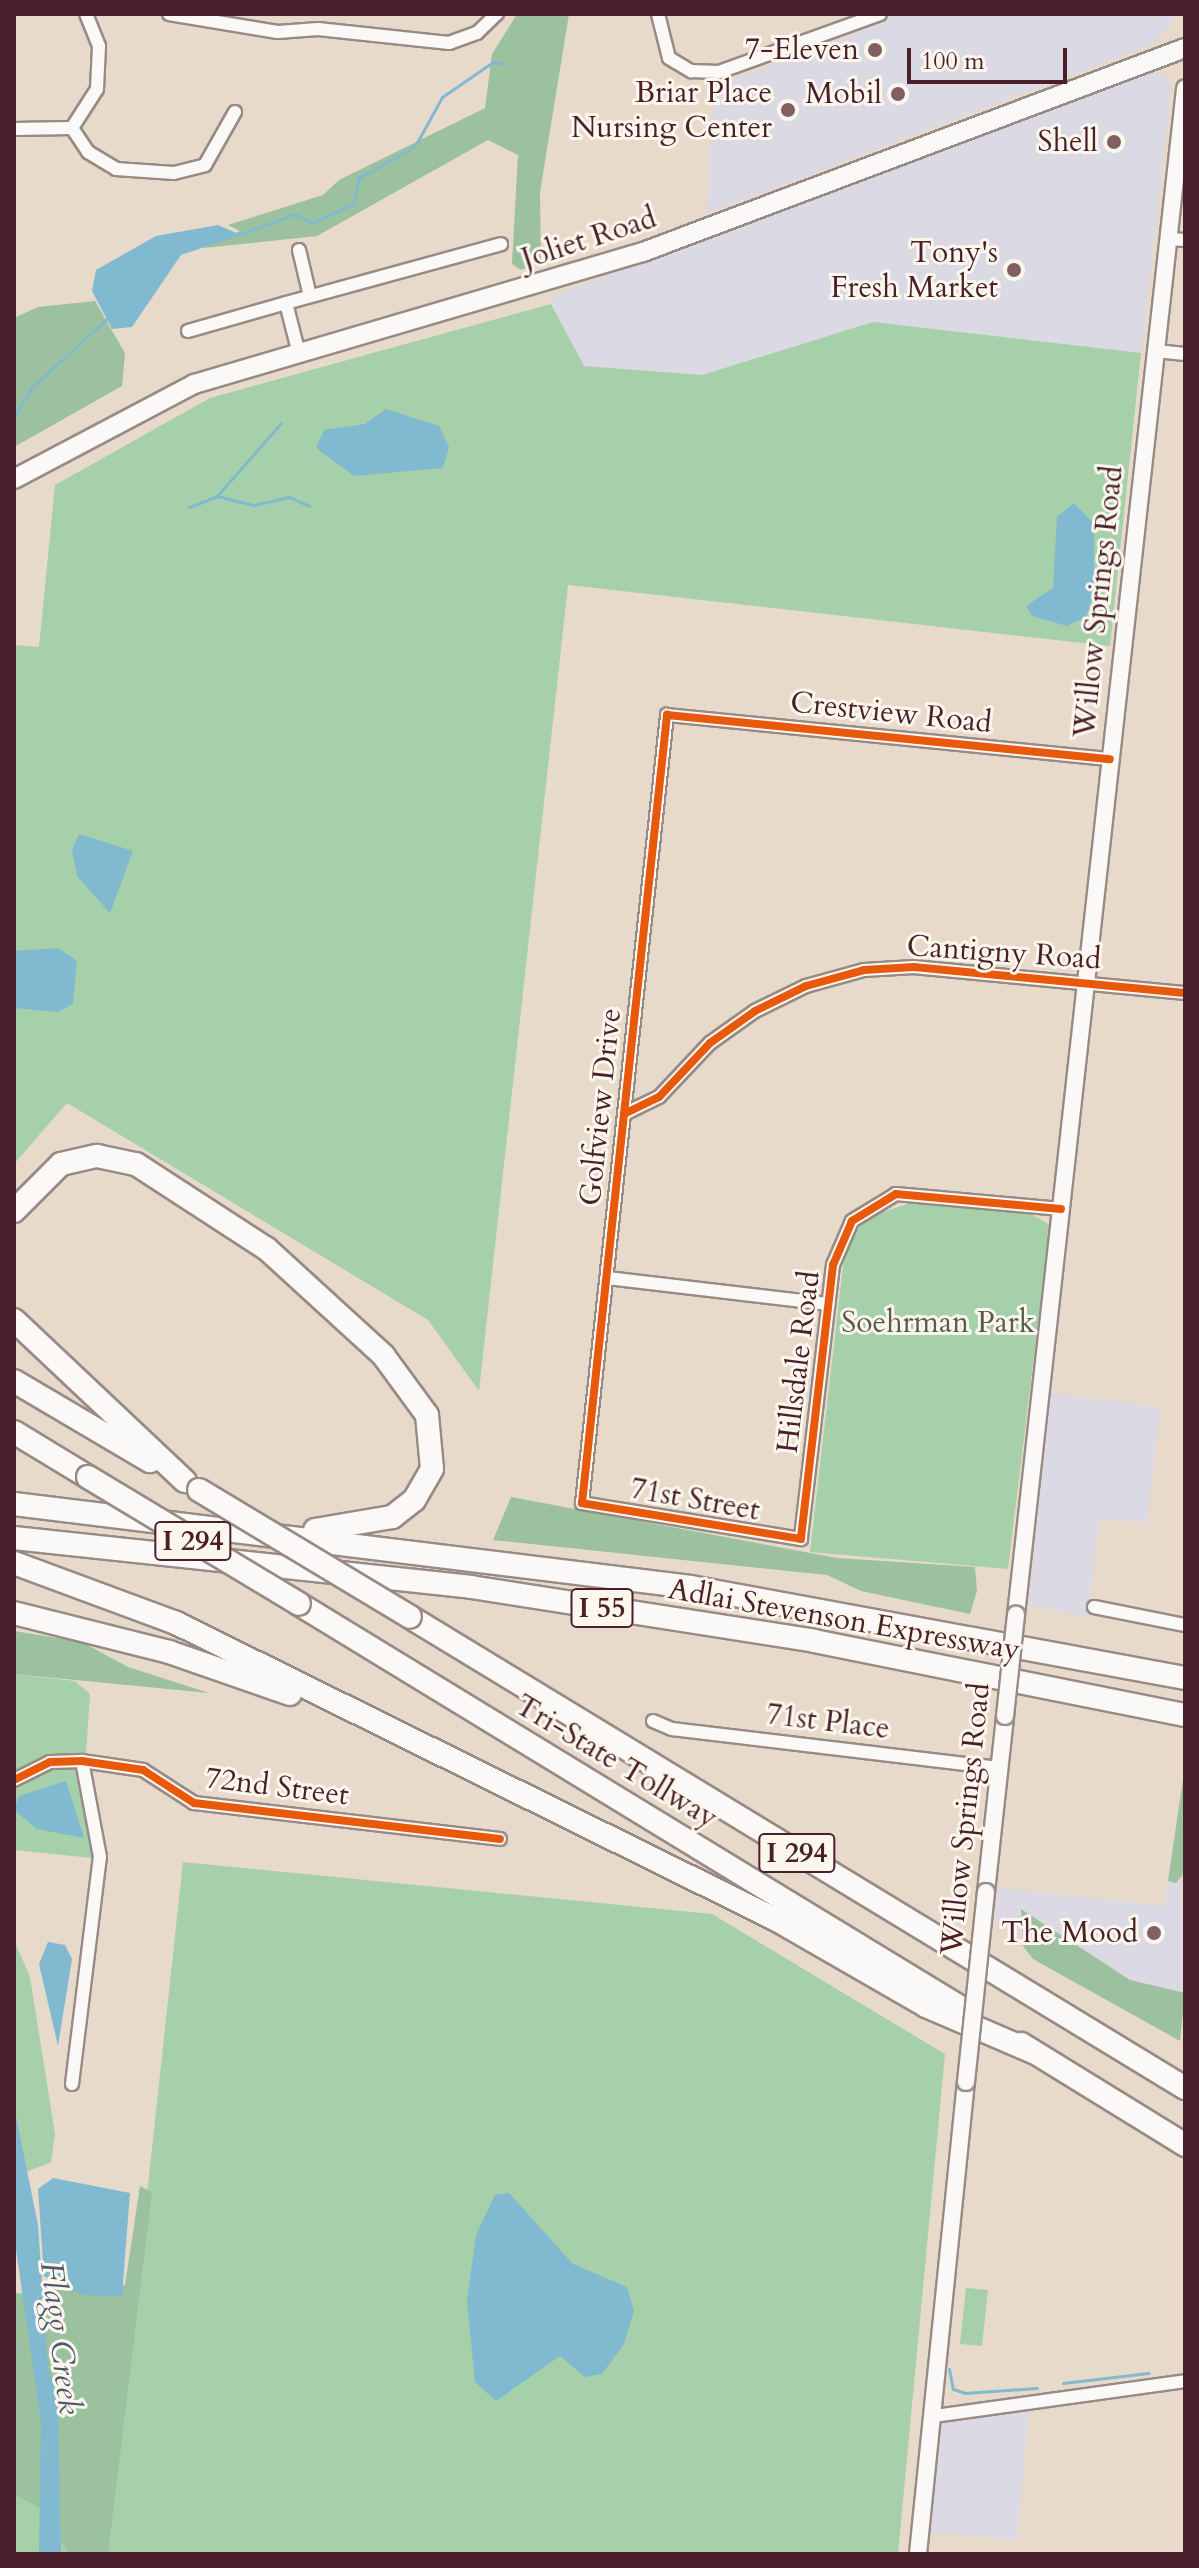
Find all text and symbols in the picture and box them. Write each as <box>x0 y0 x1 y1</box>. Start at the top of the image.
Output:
place label: 7-Eleven <box>745 32 859 68</box>
scale bar <box>911 32 1071 82</box>
marker: 7-Eleven <box>866 41 884 59</box>
text: 100 m <box>921 45 985 78</box>
place label: Briar Place Nursing Center <box>571 75 772 146</box>
place label: Mobil <box>805 76 882 112</box>
marker: Mobil <box>889 85 907 103</box>
marker: Briar Place Nursing Center <box>779 101 797 119</box>
place label: Shell <box>1038 124 1098 160</box>
marker: Shell <box>1105 133 1123 151</box>
street label: Joliet Road <box>517 200 661 278</box>
place label: Tony's Fresh Market <box>830 235 998 306</box>
marker: Tony's Fresh Market <box>1005 261 1023 279</box>
street label: Willow Springs Road <box>1067 464 1131 740</box>
street label: Crestview Road <box>789 685 993 741</box>
street label: Cantigny Road <box>906 928 1102 978</box>
street label: Golfview Drive <box>573 1006 629 1208</box>
street label: Hillsdale Road <box>770 1269 828 1455</box>
park label: Soehrman Park <box>841 1305 1035 1341</box>
street label: 71st Street <box>628 1471 762 1529</box>
road number: I 294 <box>153 1517 233 1565</box>
street label: Adlai Stevenson Expressway <box>665 1571 1023 1669</box>
road number: I 55 <box>570 1584 634 1632</box>
street label: Willow Springs Road <box>934 1681 998 1957</box>
street label: Tri-State Tollway <box>508 1687 724 1837</box>
street label: 71st Place <box>764 1697 892 1747</box>
street label: 72nd Street <box>203 1760 351 1814</box>
road number: I 294 <box>757 1829 837 1877</box>
place label: The Mood <box>1001 1915 1138 1951</box>
marker: The Mood <box>1145 1924 1163 1942</box>
water label: Flagg Creek <box>32 2259 88 2417</box>

